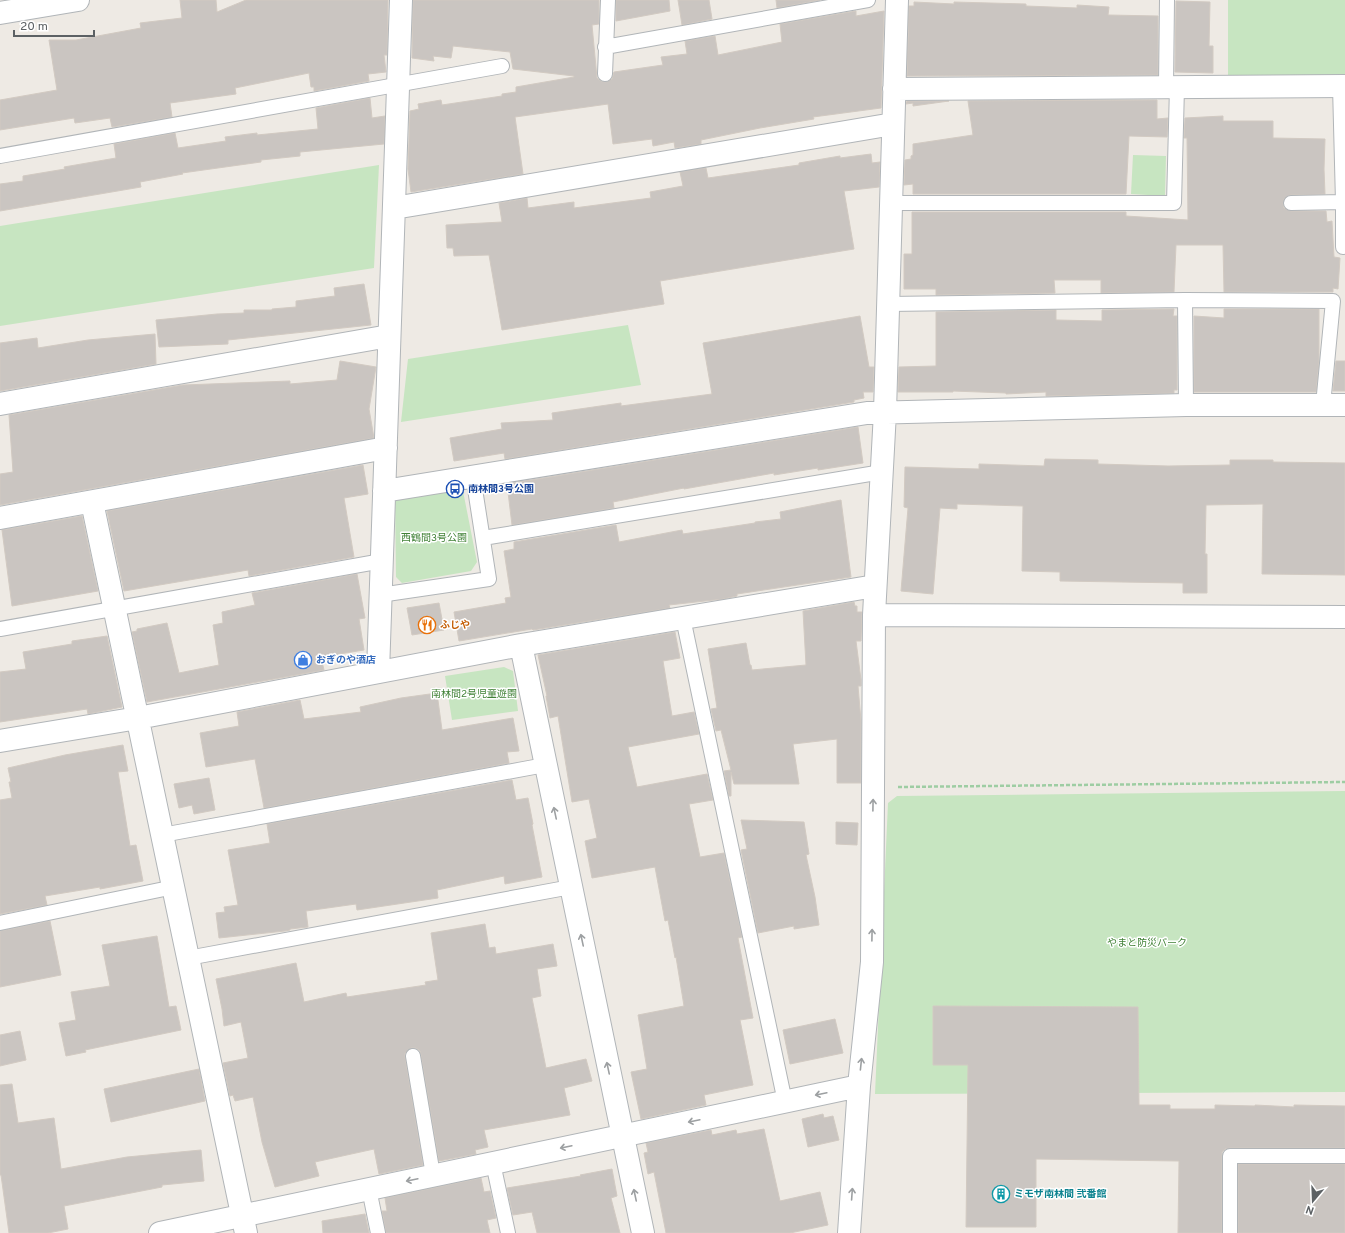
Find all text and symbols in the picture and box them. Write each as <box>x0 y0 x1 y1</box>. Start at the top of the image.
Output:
scale bar <box>14 12 94 38</box>
text: 20 m <box>20 19 48 35</box>
bus stop icon: 南林間3号公園 <box>445 479 465 499</box>
place label: 南林間3号公園 <box>468 483 534 496</box>
park label: 西鶴間3号公園 <box>401 532 467 545</box>
restaurant icon: ふじや <box>417 615 437 635</box>
place label: ふじや <box>440 619 470 632</box>
shop icon: おぎのや酒店 <box>293 650 313 670</box>
place label: おぎのや酒店 <box>316 654 376 667</box>
park label: 南林間2号児童遊園 <box>431 688 517 701</box>
one-way arrow <box>869 799 877 812</box>
one-way arrow <box>551 807 559 820</box>
one-way arrow <box>868 929 876 942</box>
one-way arrow <box>577 934 585 947</box>
park label: やまと防災パーク <box>1107 937 1187 950</box>
one-way arrow <box>857 1058 865 1071</box>
one-way arrow <box>604 1061 612 1074</box>
one-way arrow <box>815 1090 828 1098</box>
one-way arrow <box>688 1117 701 1125</box>
one-way arrow <box>560 1144 573 1152</box>
one-way arrow <box>406 1176 419 1184</box>
north arrow <box>1293 1181 1333 1221</box>
building icon: ミモザ南林間 弐番館 <box>991 1184 1011 1204</box>
one-way arrow <box>848 1188 855 1201</box>
place label: ミモザ南林間 弐番館 <box>1014 1188 1107 1201</box>
one-way arrow <box>630 1189 638 1202</box>
text: N <box>1304 1202 1316 1217</box>

